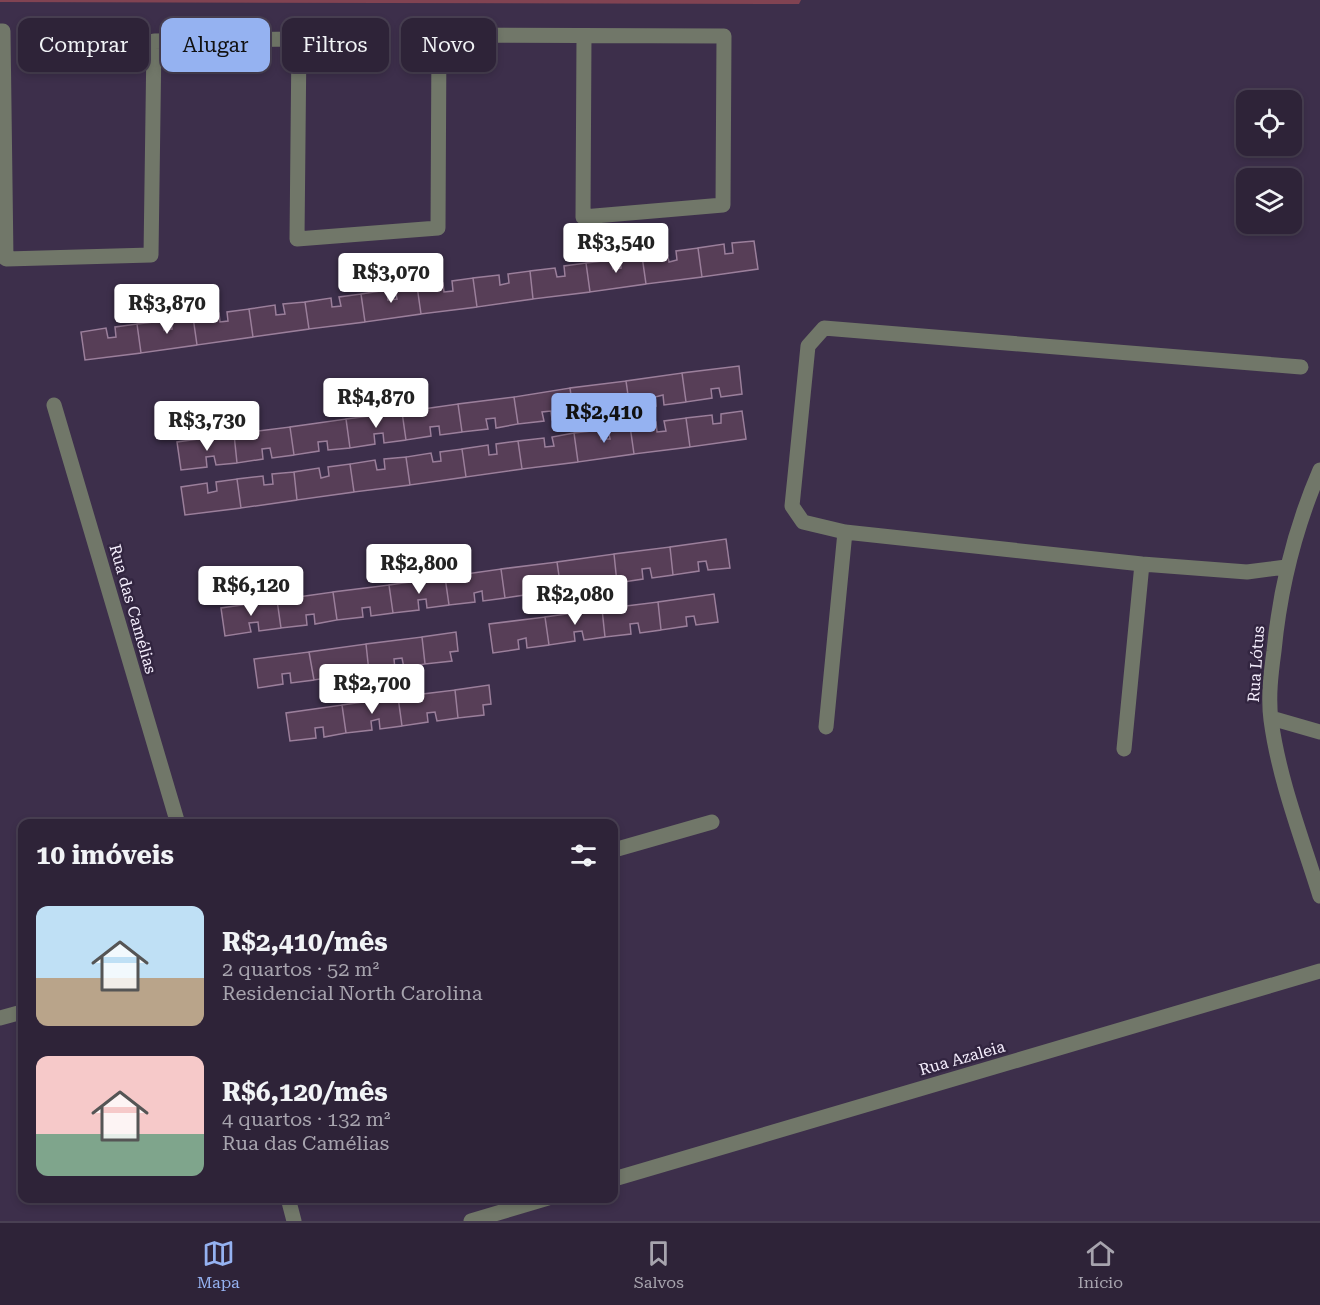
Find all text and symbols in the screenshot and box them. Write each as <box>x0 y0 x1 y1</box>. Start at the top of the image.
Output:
chip: Comprar <box>18 18 149 72</box>
chip: Alugar <box>161 18 270 72</box>
chip: Filtros <box>282 18 389 72</box>
chip: Novo <box>401 18 496 72</box>
map controls <box>1236 90 1302 234</box>
button: locate <box>1236 90 1302 156</box>
button: layers <box>1236 168 1302 234</box>
pin: R$3,540 <box>561 223 671 274</box>
text: R$3,540 <box>577 230 655 254</box>
pin: R$3,070 <box>336 253 446 304</box>
text: R$3,070 <box>352 260 430 284</box>
pin: R$3,870 <box>112 284 222 335</box>
text: R$3,870 <box>128 291 206 315</box>
pin: R$4,870 <box>321 378 431 429</box>
text: R$4,870 <box>337 385 415 409</box>
pin: R$2,410 <box>549 393 659 444</box>
text: R$2,410 <box>565 400 643 424</box>
pin: R$3,730 <box>152 401 262 452</box>
text: R$3,730 <box>168 408 246 432</box>
street label: Rua das Camélias <box>105 542 161 676</box>
pin: R$2,800 <box>364 544 474 595</box>
text: R$2,800 <box>380 551 458 575</box>
pin: R$6,120 <box>196 566 306 617</box>
text: R$6,120 <box>212 573 290 597</box>
pin: R$2,080 <box>520 575 630 626</box>
text: R$2,080 <box>536 582 614 606</box>
street label: Rua Lótus <box>1244 625 1268 703</box>
pin: R$2,700 <box>317 664 427 715</box>
text: R$2,700 <box>333 671 411 695</box>
icon: filters <box>567 839 600 872</box>
text: 10 imóveis <box>36 840 174 870</box>
text: R$2,410/mês <box>222 927 388 957</box>
icon: home <box>84 930 156 1002</box>
text: 2 quartos · 52 m² <box>222 957 379 981</box>
text: Residencial North Carolina <box>222 981 483 1005</box>
street label: Rua Azaleia <box>917 1037 1007 1079</box>
text: R$6,120/mês <box>222 1077 388 1107</box>
icon: home <box>84 1080 156 1152</box>
text: 4 quartos · 132 m² <box>222 1107 390 1131</box>
text: Rua das Camélias <box>222 1131 389 1155</box>
tab: Mapa <box>197 1237 240 1292</box>
tab: Salvos <box>634 1237 684 1292</box>
tab: Início <box>1078 1237 1123 1292</box>

